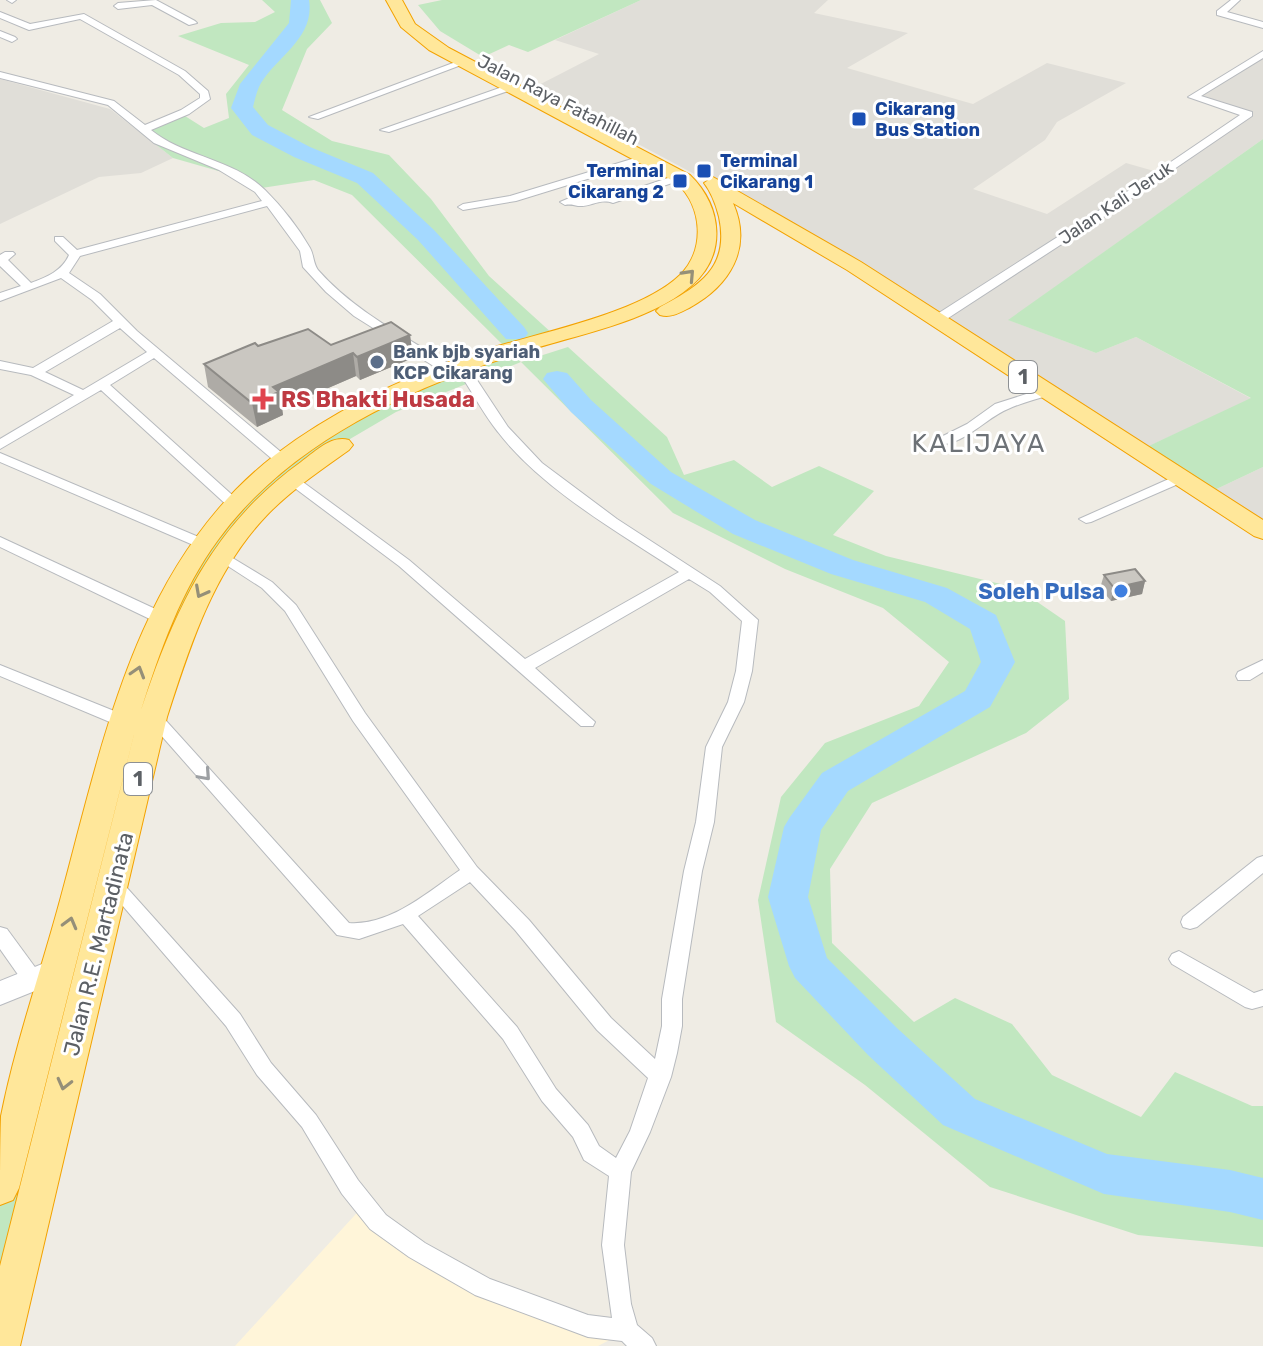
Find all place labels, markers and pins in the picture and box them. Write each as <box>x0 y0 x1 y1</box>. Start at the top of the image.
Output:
place label: Cikarang Bus Station <box>875 98 980 141</box>
marker: Cikarang Bus Station <box>850 110 868 128</box>
place label: Terminal Cikarang 1 <box>720 150 813 193</box>
place label: Terminal Cikarang 2 <box>568 160 664 203</box>
marker: Terminal Cikarang 1 <box>695 162 713 180</box>
marker: Terminal Cikarang 2 <box>671 172 689 190</box>
place label: Bank bjb syariah KCP Cikarang <box>393 341 540 384</box>
marker: Bank bjb syariah KCP Cikarang <box>368 353 386 371</box>
place label: RS Bhakti Husada <box>281 386 475 413</box>
marker: RS Bhakti Husada <box>252 388 274 410</box>
place label: Soleh Pulsa <box>978 578 1105 605</box>
marker: Soleh Pulsa <box>1112 582 1130 600</box>

